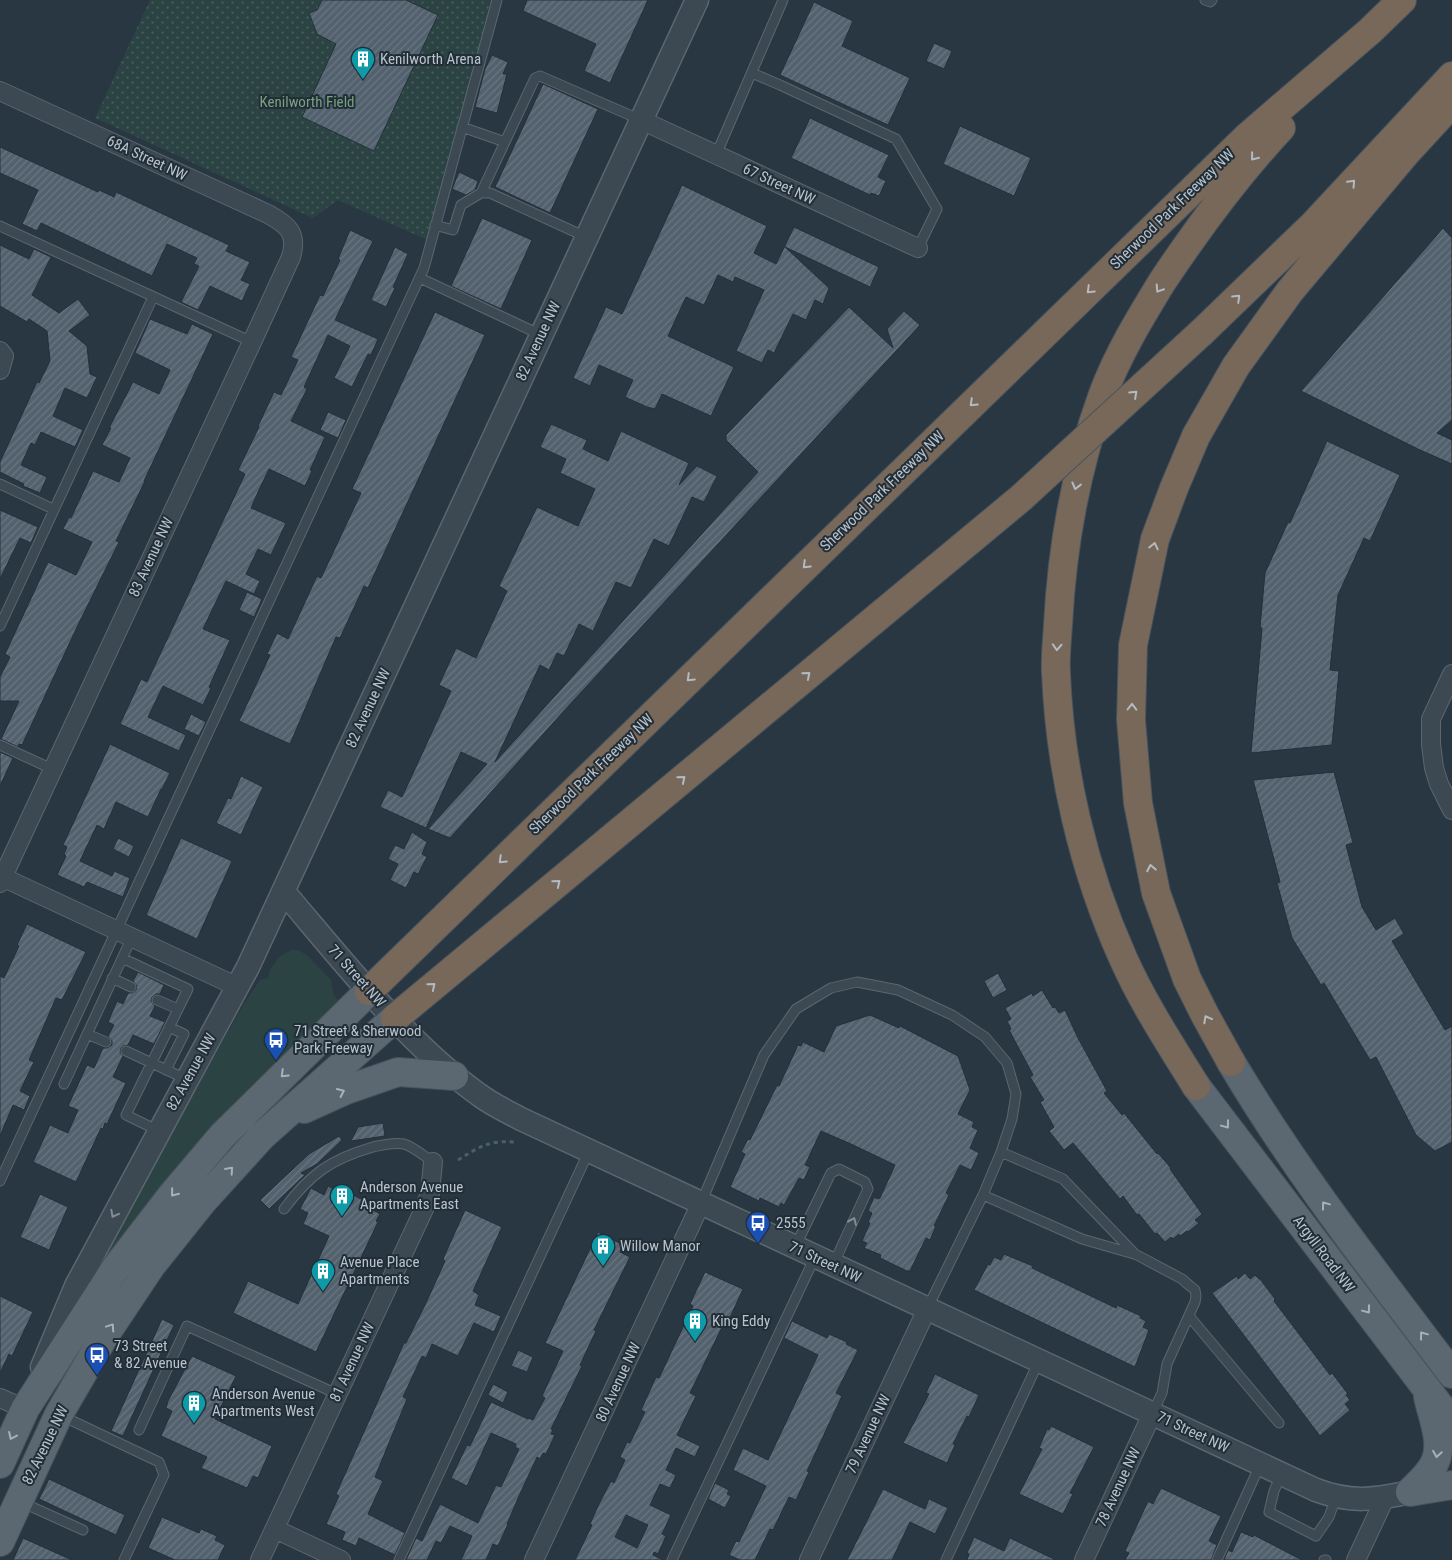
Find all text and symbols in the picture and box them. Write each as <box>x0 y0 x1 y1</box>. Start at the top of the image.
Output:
building icon: Kenilworth Arena <box>350 46 376 80</box>
place label: Kenilworth Arena <box>380 50 481 68</box>
park label: Kenilworth Field <box>259 93 355 111</box>
street label: 68A Street NW <box>104 132 190 185</box>
street label: Sherwood Park Freeway NW <box>1106 145 1238 273</box>
one-way arrow <box>1251 152 1260 161</box>
street label: 67 Street NW <box>740 159 818 209</box>
one-way arrow <box>1346 179 1355 188</box>
one-way arrow <box>1155 283 1165 292</box>
one-way arrow <box>1086 284 1095 293</box>
one-way arrow <box>1231 295 1240 304</box>
street label: 82 Avenue NW <box>512 298 564 384</box>
one-way arrow <box>1128 391 1137 400</box>
one-way arrow <box>970 397 979 406</box>
street label: Sherwood Park Freeway NW <box>816 427 948 555</box>
one-way arrow <box>1071 481 1082 490</box>
street label: 83 Avenue NW <box>125 514 177 600</box>
one-way arrow <box>1148 542 1159 551</box>
one-way arrow <box>803 559 812 568</box>
one-way arrow <box>1051 643 1062 651</box>
street label: 82 Avenue NW <box>342 665 394 751</box>
one-way arrow <box>686 672 695 681</box>
one-way arrow <box>802 672 811 681</box>
one-way arrow <box>1126 702 1137 710</box>
street label: Sherwood Park Freeway NW <box>525 710 657 838</box>
one-way arrow <box>676 777 685 785</box>
one-way arrow <box>499 854 508 863</box>
one-way arrow <box>1147 863 1157 872</box>
one-way arrow <box>551 880 560 888</box>
street label: 71 Street NW <box>324 941 390 1011</box>
one-way arrow <box>426 984 435 992</box>
one-way arrow <box>1204 1016 1214 1025</box>
place label: 71 Street & Sherwood Park Freeway <box>294 1022 421 1057</box>
bus stop icon: 71 Street & Sherwood Park Freeway <box>263 1027 289 1061</box>
street label: 82 Avenue NW <box>162 1030 220 1114</box>
one-way arrow <box>281 1068 290 1077</box>
one-way arrow <box>335 1089 344 1099</box>
one-way arrow <box>1220 1119 1229 1129</box>
one-way arrow <box>224 1167 233 1176</box>
place label: Anderson Avenue Apartments East <box>360 1178 463 1213</box>
building icon: Anderson Avenue Apartments East <box>329 1183 355 1217</box>
one-way arrow <box>172 1187 180 1196</box>
one-way arrow <box>1322 1201 1331 1211</box>
one-way arrow <box>110 1209 120 1218</box>
bus stop icon: 2555 <box>745 1210 771 1244</box>
street label: Argyll Road NW <box>1289 1212 1359 1296</box>
place label: 2555 <box>776 1214 806 1232</box>
one-way arrow <box>847 1217 858 1226</box>
building icon: Willow Manor <box>590 1233 616 1267</box>
place label: Willow Manor <box>620 1237 701 1255</box>
street label: 71 Street NW <box>786 1237 864 1287</box>
place label: Avenue Place Apartments <box>340 1253 420 1288</box>
building icon: Avenue Place Apartments <box>310 1258 336 1292</box>
one-way arrow <box>1361 1304 1369 1313</box>
building icon: King Eddy <box>682 1308 708 1342</box>
place label: King Eddy <box>712 1312 770 1330</box>
street label: 81 Avenue NW <box>326 1319 378 1405</box>
one-way arrow <box>104 1323 114 1332</box>
one-way arrow <box>1420 1332 1428 1341</box>
place label: 73 Street & 82 Avenue <box>114 1337 187 1372</box>
street label: 80 Avenue NW <box>592 1339 644 1425</box>
bus stop icon: 73 Street & 82 Avenue <box>84 1342 110 1376</box>
place label: Anderson Avenue Apartments West <box>212 1385 315 1420</box>
building icon: Anderson Avenue Apartments West <box>181 1390 207 1424</box>
street label: 79 Avenue NW <box>842 1391 894 1477</box>
street label: 82 Avenue NW <box>18 1402 72 1487</box>
street label: 71 Street NW <box>1154 1407 1232 1457</box>
one-way arrow <box>9 1431 19 1440</box>
street label: 78 Avenue NW <box>1092 1444 1144 1530</box>
one-way arrow <box>1432 1449 1442 1458</box>

